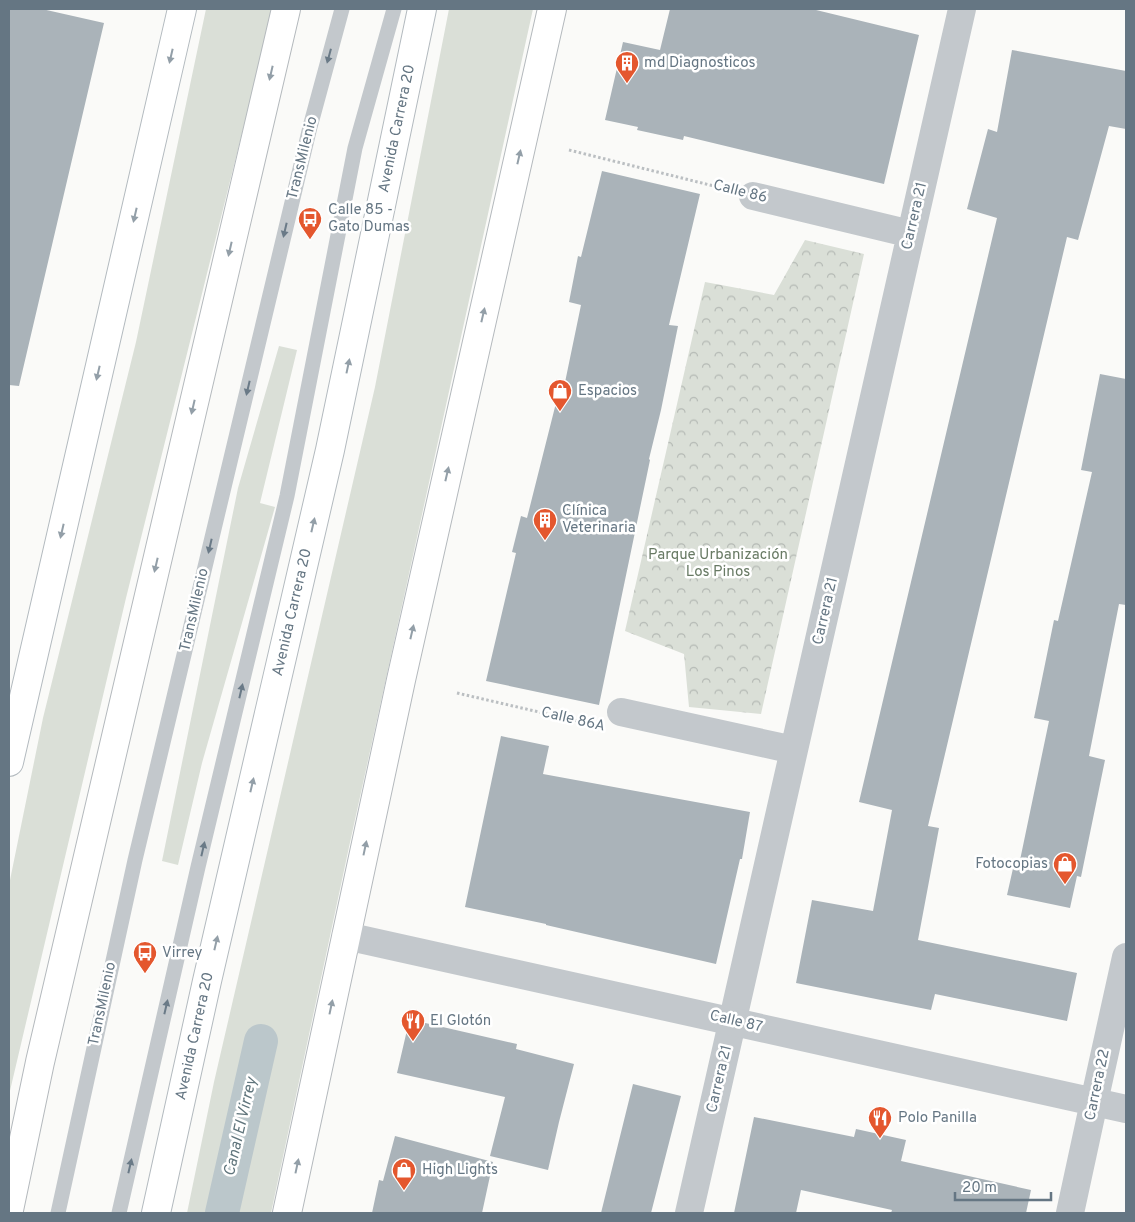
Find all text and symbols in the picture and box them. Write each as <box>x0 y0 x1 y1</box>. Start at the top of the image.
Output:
one-way arrow <box>325 48 333 63</box>
one-way arrow <box>167 49 175 64</box>
building icon: md Diagnosticos <box>614 50 640 84</box>
place label: md Diagnosticos <box>644 54 755 73</box>
street label: Avenida Carrera 20 <box>374 63 420 194</box>
one-way arrow <box>267 66 275 81</box>
street label: TransMilenio <box>283 114 323 202</box>
one-way arrow <box>515 148 523 164</box>
street label: Calle 86 <box>711 176 769 208</box>
street label: Carrera 21 <box>898 180 932 252</box>
place label: Calle 85 - Gato Dumas <box>328 201 410 237</box>
bus stop icon: Calle 85 - Gato Dumas <box>297 206 323 240</box>
one-way arrow <box>131 207 139 222</box>
one-way arrow <box>281 223 289 238</box>
one-way arrow <box>226 241 234 256</box>
one-way arrow <box>479 308 487 323</box>
one-way arrow <box>344 358 352 373</box>
one-way arrow <box>94 365 102 380</box>
shop icon: Espacios <box>547 378 573 412</box>
one-way arrow <box>243 381 251 396</box>
place label: Espacios <box>578 382 637 401</box>
one-way arrow <box>189 399 197 414</box>
one-way arrow <box>443 466 451 481</box>
place label: Clínica Veterinaria <box>562 502 636 538</box>
building icon: Clínica Veterinaria <box>532 507 558 541</box>
one-way arrow <box>309 517 317 532</box>
one-way arrow <box>58 524 66 539</box>
one-way arrow <box>206 539 214 554</box>
park label: Parque Urbanización Los Pinos <box>648 546 788 582</box>
street label: Avenida Carrera 20 <box>268 547 316 678</box>
one-way arrow <box>152 558 160 573</box>
street label: TransMilenio <box>176 566 214 654</box>
street label: Carrera 21 <box>809 575 843 647</box>
one-way arrow <box>408 624 416 640</box>
one-way arrow <box>237 683 245 698</box>
street label: Calle 86A <box>539 703 607 737</box>
one-way arrow <box>248 778 256 793</box>
one-way arrow <box>361 840 369 855</box>
one-way arrow <box>199 842 207 857</box>
shop icon: Fotocopias <box>1052 851 1078 885</box>
place label: Fotocopias <box>975 855 1048 874</box>
one-way arrow <box>212 936 220 951</box>
bus stop icon: Virrey <box>132 940 158 974</box>
place label: Virrey <box>162 944 203 963</box>
street label: TransMilenio <box>85 960 121 1048</box>
street label: Avenida Carrera 20 <box>172 970 218 1102</box>
one-way arrow <box>327 999 335 1014</box>
one-way arrow <box>162 1000 170 1015</box>
street label: Calle 87 <box>708 1007 765 1037</box>
restaurant icon: El Glotón <box>400 1008 426 1042</box>
place label: El Glotón <box>430 1012 491 1031</box>
street label: Carrera 21 <box>703 1043 737 1115</box>
street label: Carrera 22 <box>1081 1048 1115 1122</box>
water label: Canal El Virrey <box>220 1074 263 1178</box>
restaurant icon: Polo Panilla <box>867 1105 893 1139</box>
place label: Polo Panilla <box>898 1109 977 1128</box>
shop icon: High Lights <box>391 1157 417 1191</box>
one-way arrow <box>126 1158 134 1173</box>
one-way arrow <box>293 1158 301 1173</box>
place label: High Lights <box>422 1161 498 1180</box>
scale bar <box>955 1170 1051 1202</box>
text: 20 m <box>962 1179 997 1198</box>

